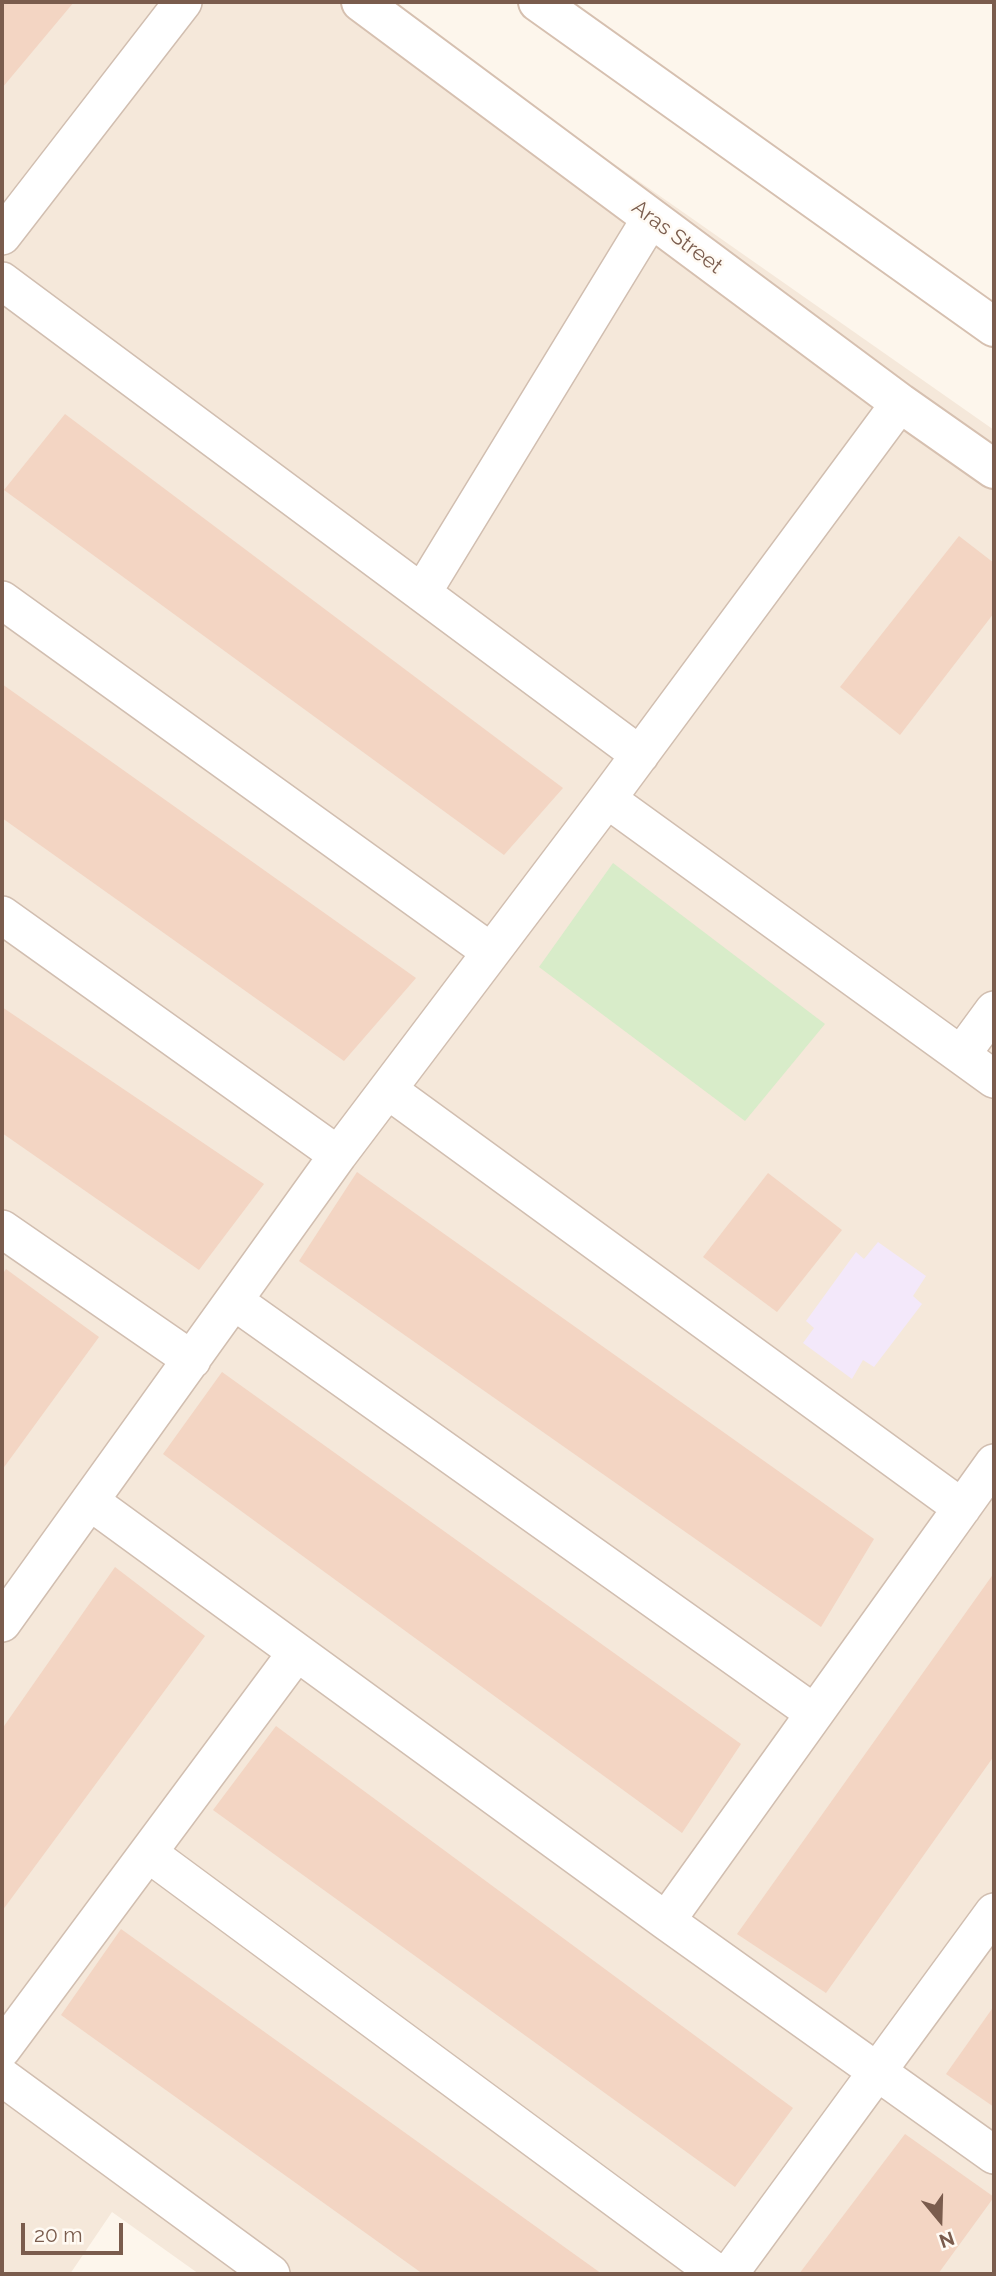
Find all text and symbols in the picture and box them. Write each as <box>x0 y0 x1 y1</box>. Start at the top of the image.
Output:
street label: Aras Street <box>627 195 727 279</box>
north arrow <box>905 2185 975 2255</box>
scale bar <box>24 2210 126 2254</box>
text: 20 m <box>34 2222 82 2247</box>
text: N <box>936 2227 957 2253</box>

